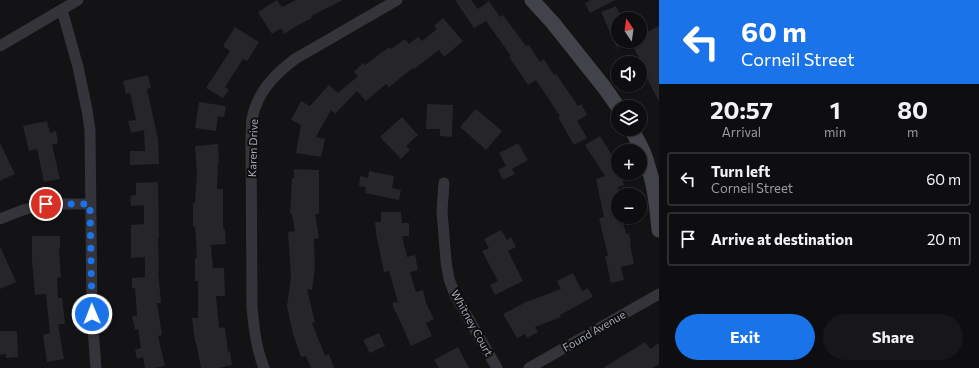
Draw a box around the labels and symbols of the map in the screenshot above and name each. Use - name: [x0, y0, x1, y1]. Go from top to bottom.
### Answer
- north arrow: [611, 12, 647, 48]
- street label: Karen Drive: [245, 119, 260, 177]
- pin: [29, 187, 63, 221]
- street label: Whitney Court: [449, 287, 496, 359]
- position arrow: [71, 293, 113, 335]
- street label: Found Avenue: [560, 307, 628, 354]

